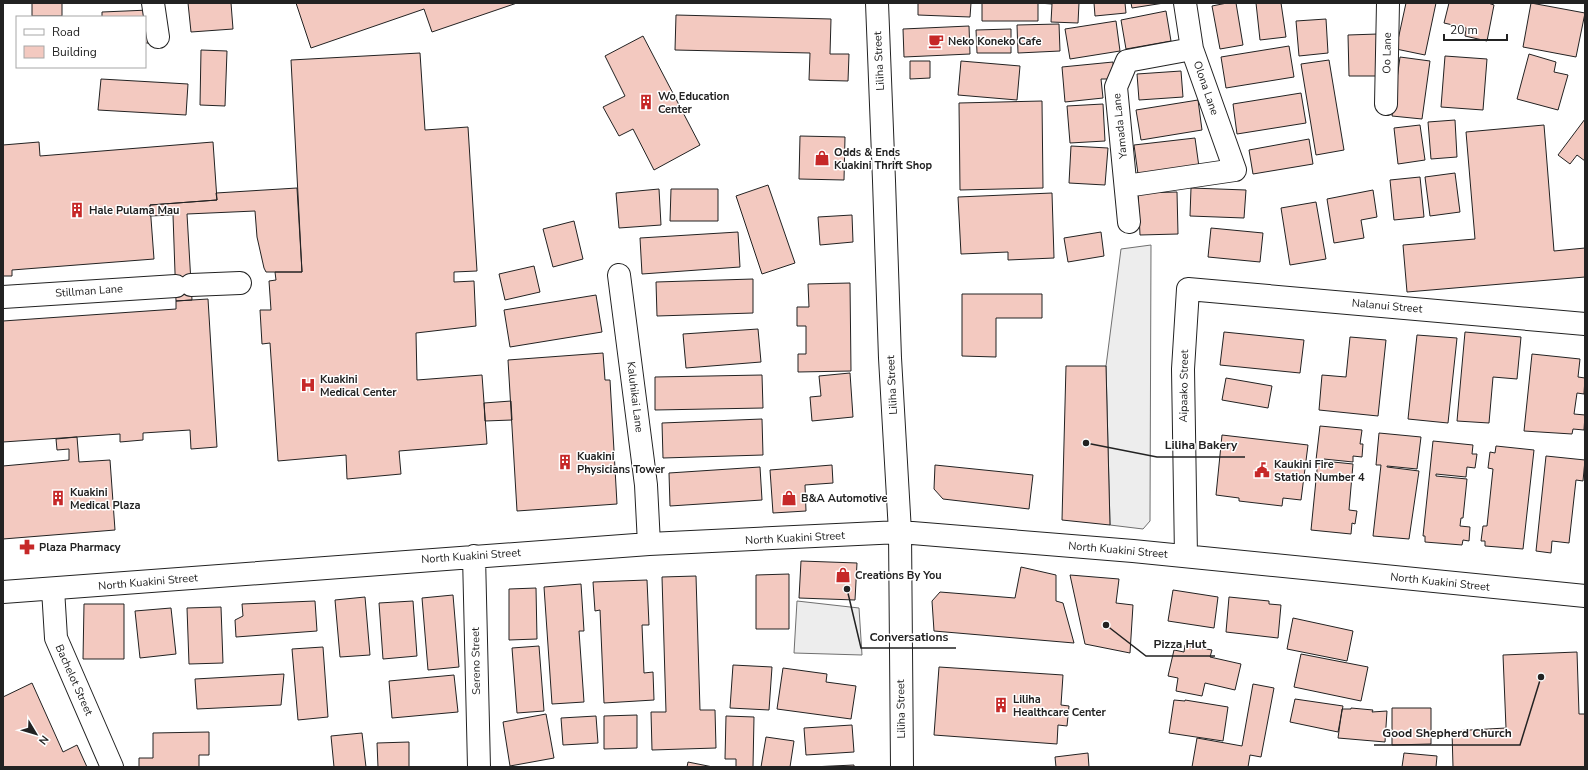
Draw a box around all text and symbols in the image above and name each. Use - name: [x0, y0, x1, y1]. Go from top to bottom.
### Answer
- legend: [16, 16, 146, 68]
- scale bar: [1444, 16, 1507, 42]
- text: 20 m: [1450, 22, 1478, 38]
- text: Road: [52, 24, 80, 40]
- street label: Liliha Street: [870, 31, 888, 91]
- cafe icon: Neko Koneko Cafe: [927, 32, 945, 50]
- street label: Oo Lane: [1379, 32, 1395, 74]
- place label: Neko Koneko Cafe: [948, 34, 1041, 49]
- text: Building: [52, 44, 97, 60]
- street label: Olona Lane: [1190, 59, 1222, 117]
- place label: Wo Education Center: [658, 89, 729, 117]
- street label: Yamada Lane: [1109, 92, 1131, 160]
- building icon: Wo Education Center: [637, 93, 655, 111]
- place label: Odds & Ends Kuakini Thrift Shop: [834, 145, 932, 173]
- shop icon: Odds & Ends Kuakini Thrift Shop: [813, 149, 831, 167]
- building icon: Hale Pulama Mau: [68, 201, 86, 219]
- place label: Hale Pulama Mau: [89, 203, 179, 218]
- street label: Stillman Lane: [55, 281, 124, 301]
- street label: Nalanui Street: [1351, 295, 1423, 317]
- street label: Aipaako Street: [1176, 349, 1192, 423]
- street label: Liliha Street: [883, 355, 901, 415]
- street label: Kaluhikai Lane: [623, 361, 647, 434]
- place label: Kuakini Medical Center: [320, 372, 397, 400]
- hospital icon: Kuakini Medical Center: [299, 376, 317, 394]
- callout: Liliha Bakery: [1157, 433, 1245, 457]
- text: Liliha Bakery: [1165, 437, 1238, 453]
- place label: Kuakini Physicians Tower: [577, 449, 666, 477]
- building icon: Kuakini Physicians Tower: [556, 453, 574, 471]
- place label: Kaukini Fire Station Number 4: [1274, 457, 1365, 485]
- public building icon: Kaukini Fire Station Number 4: [1253, 461, 1271, 479]
- place label: Kuakini Medical Plaza: [70, 485, 140, 513]
- building icon: Kuakini Medical Plaza: [49, 489, 67, 507]
- shop icon: B&A Automotive: [780, 489, 798, 507]
- place label: B&A Automotive: [801, 491, 887, 506]
- street label: North Kuakini Street: [745, 528, 845, 548]
- pharmacy icon: Plaza Pharmacy: [18, 538, 36, 556]
- street label: North Kuakini Street: [1068, 538, 1169, 562]
- place label: Plaza Pharmacy: [39, 540, 121, 555]
- street label: North Kuakini Street: [421, 545, 521, 567]
- shop icon: Creations By You: [834, 566, 852, 584]
- place label: Creations By You: [855, 568, 942, 583]
- street label: North Kuakini Street: [1390, 569, 1491, 595]
- street label: North Kuakini Street: [98, 570, 199, 594]
- callout: Conversations: [861, 624, 956, 648]
- street label: Sereno Street: [468, 627, 484, 695]
- text: Conversations: [870, 629, 949, 645]
- callout: Pizza Hut: [1146, 632, 1215, 656]
- text: Pizza Hut: [1154, 636, 1207, 652]
- street label: Bachelot Street: [52, 642, 96, 718]
- street label: Liliha Street: [893, 679, 909, 739]
- place label: Liliha Healthcare Center: [1013, 692, 1106, 720]
- building icon: Liliha Healthcare Center: [992, 696, 1010, 714]
- north arrow: [16, 714, 56, 754]
- callout: Good Shepherd Church: [1374, 721, 1520, 745]
- text: Good Shepherd Church: [1382, 725, 1512, 741]
- text: N: [35, 732, 52, 748]

